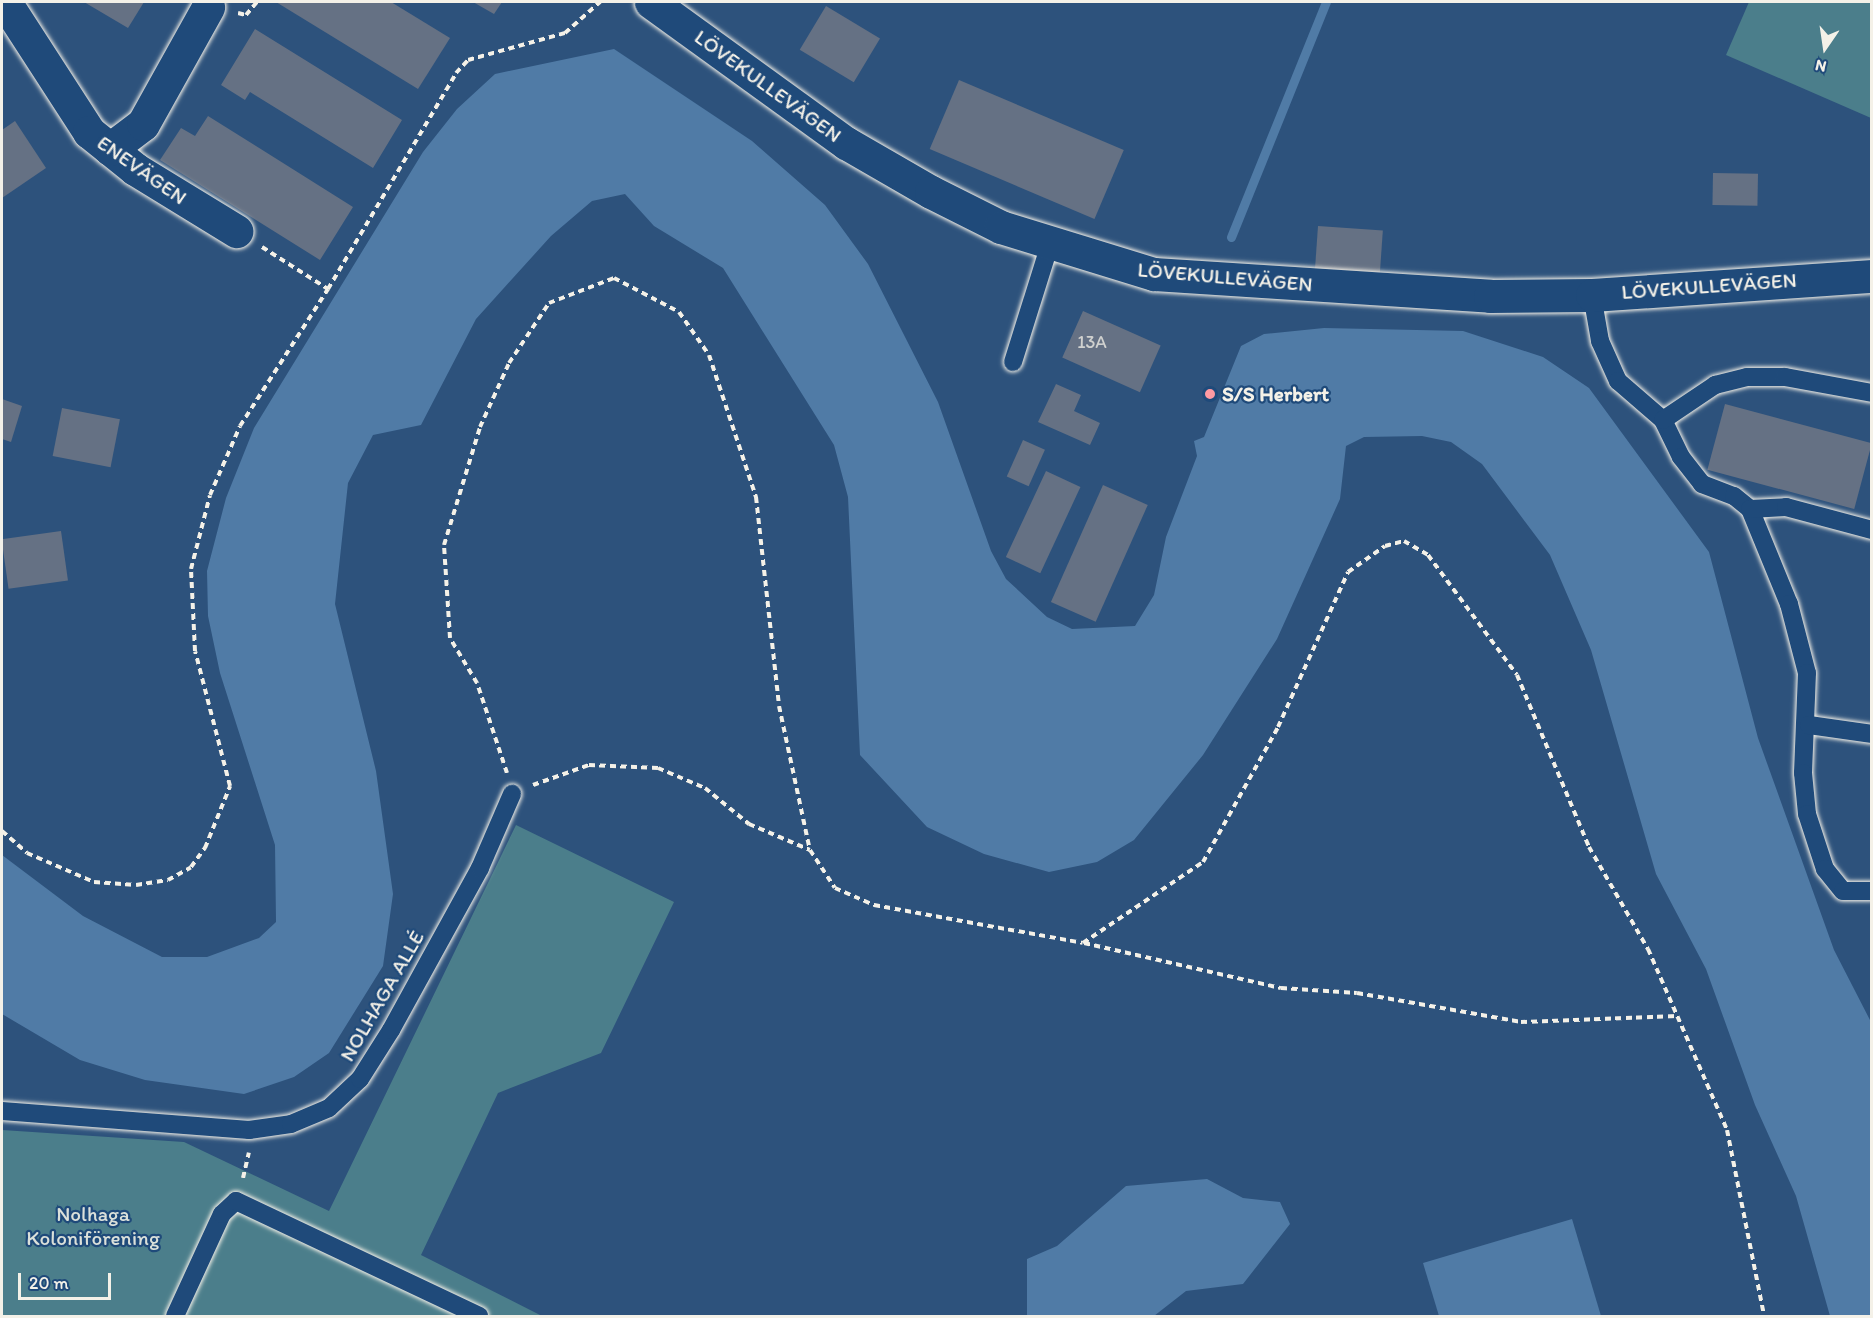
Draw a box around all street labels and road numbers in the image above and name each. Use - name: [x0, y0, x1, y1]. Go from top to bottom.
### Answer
- street label: LÖVEKULLEVÄGEN: [690, 24, 846, 148]
- street label: ENEVÄGEN: [92, 130, 192, 210]
- street label: LÖVEKULLEVÄGEN: [1136, 257, 1314, 297]
- street label: LÖVEKULLEVÄGEN: [1621, 267, 1797, 305]
- street label: NOLHAGA ALLÉ: [334, 926, 430, 1066]

